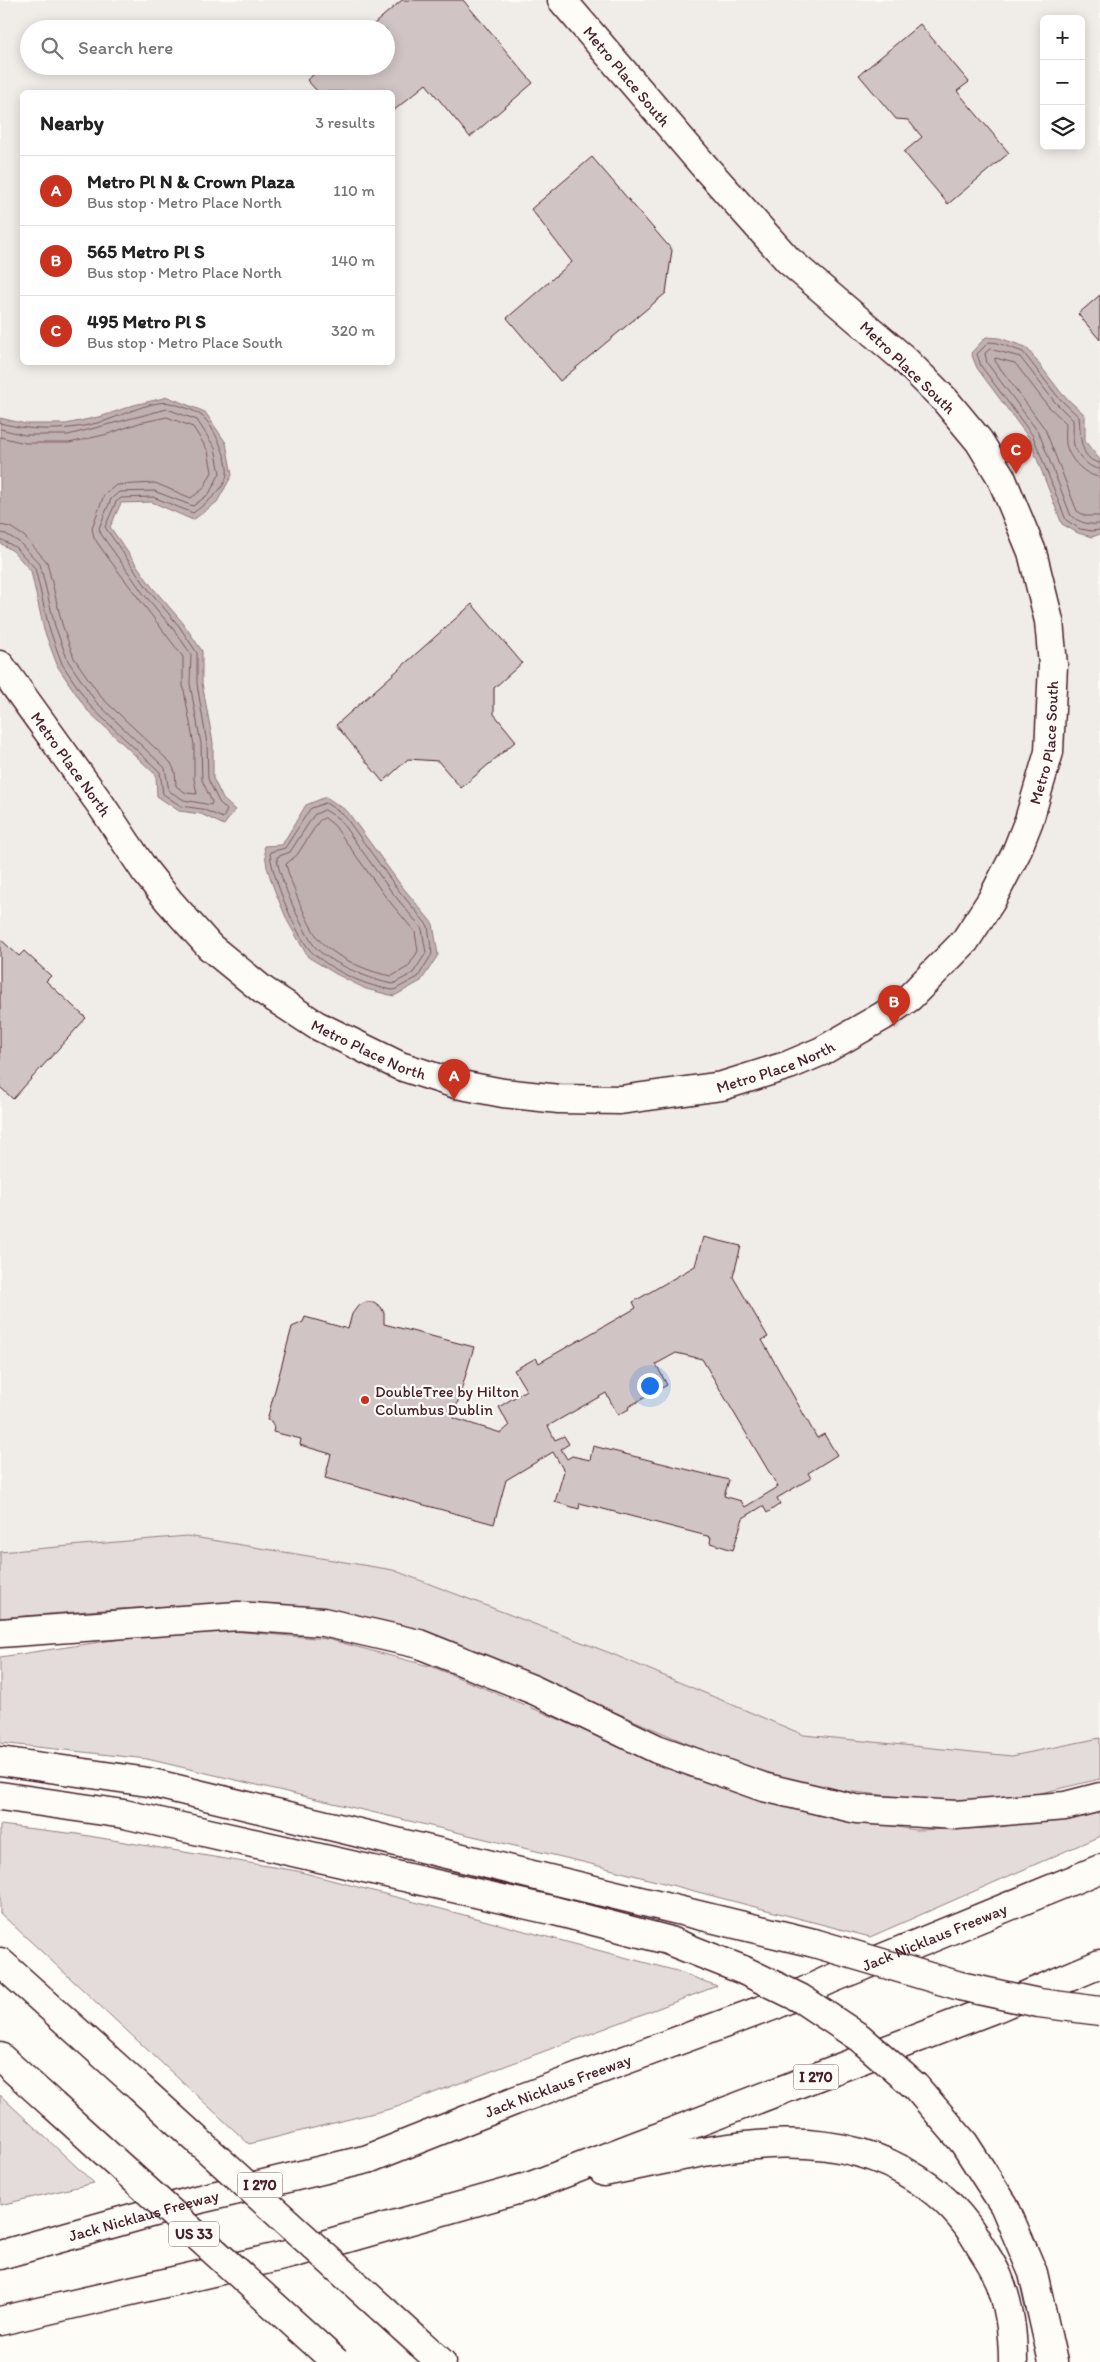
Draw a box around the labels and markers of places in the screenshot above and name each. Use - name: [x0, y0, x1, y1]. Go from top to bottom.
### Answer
- pin: C: [1000, 433, 1032, 474]
- pin: B: [878, 985, 910, 1026]
- pin: A: [438, 1059, 470, 1100]
- place label: DoubleTree by Hilton Columbus Dublin: [375, 1382, 520, 1419]
- marker: DoubleTree by Hilton Columbus Dublin: [359, 1394, 371, 1406]

